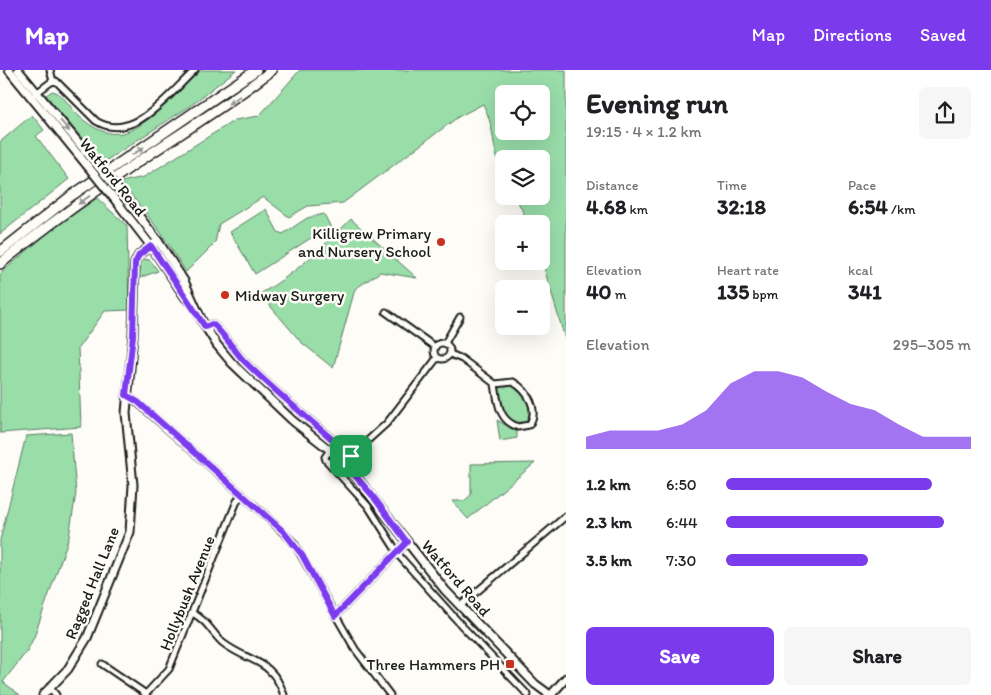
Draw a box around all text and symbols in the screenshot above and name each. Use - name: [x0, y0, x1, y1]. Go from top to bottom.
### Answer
- text: Map: [25, 21, 69, 50]
- text: Map: [752, 24, 785, 46]
- text: Directions: [813, 24, 892, 46]
- text: Saved: [920, 24, 966, 46]
- map controls: [495, 85, 550, 335]
- button: locate: [495, 85, 550, 140]
- text: Evening run: [586, 86, 728, 120]
- button: share: [919, 87, 971, 139]
- one-way arrow: [227, 94, 240, 104]
- one-way arrow: [59, 119, 70, 132]
- text: 19:15 · 4 × 1.2 km: [586, 122, 702, 141]
- street label: Watford Road: [76, 134, 151, 220]
- one-way arrow: [132, 146, 145, 156]
- button: layers: [495, 150, 550, 205]
- text: Distance: [586, 177, 638, 194]
- text: Time: [717, 177, 747, 194]
- text: Pace: [848, 177, 876, 194]
- text: 4.68: [586, 194, 626, 219]
- text: 32:18: [717, 194, 766, 219]
- text: 6:54: [848, 194, 888, 219]
- one-way arrow: [77, 195, 91, 205]
- text: km: [626, 201, 648, 218]
- text: /km: [888, 201, 915, 218]
- button: +: [495, 215, 550, 270]
- place label: Killigrew Primary and Nursery School: [298, 224, 431, 261]
- marker: Killigrew Primary and Nursery School: [435, 236, 447, 248]
- text: Elevation: [586, 262, 642, 279]
- text: Heart rate: [717, 262, 779, 279]
- text: kcal: [848, 262, 873, 279]
- text: 40: [586, 279, 612, 304]
- text: 135: [717, 279, 749, 304]
- text: 341: [848, 279, 882, 304]
- button: −: [495, 280, 550, 335]
- place label: Midway Surgery: [235, 286, 345, 305]
- text: m: [612, 286, 627, 303]
- text: bpm: [749, 286, 778, 303]
- marker: Midway Surgery: [219, 289, 231, 301]
- text: Elevation: [586, 335, 650, 354]
- text: 295–305 m: [893, 335, 971, 354]
- pin: [330, 435, 372, 477]
- icon: arrive: [337, 442, 365, 470]
- text: 1.2 km: [586, 475, 631, 494]
- text: 6:50: [666, 475, 697, 494]
- text: 2.3 km: [586, 513, 632, 532]
- text: 6:44: [666, 513, 698, 532]
- street label: Ragged Hall Lane: [61, 524, 123, 642]
- street label: Hollybush Avenue: [155, 533, 219, 653]
- street label: Watford Road: [418, 536, 495, 620]
- text: 3.5 km: [586, 551, 632, 570]
- text: 7:30: [666, 551, 696, 570]
- button: Save: [586, 627, 774, 685]
- button: Share: [784, 627, 971, 685]
- place label: Three Hammers PH: [367, 655, 500, 674]
- marker: Three Hammers PH: [504, 658, 516, 670]

